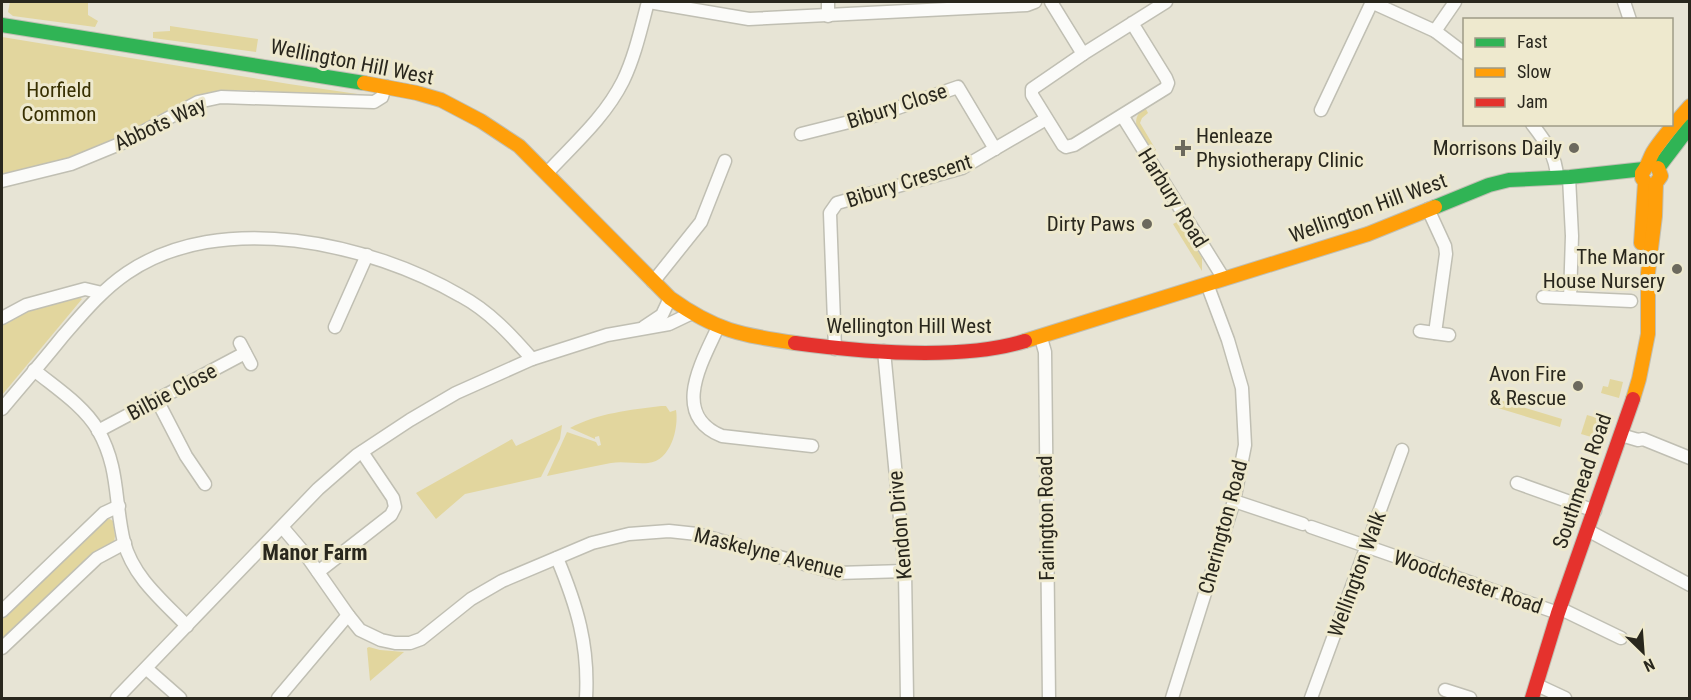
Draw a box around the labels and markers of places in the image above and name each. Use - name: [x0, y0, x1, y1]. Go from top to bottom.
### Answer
- place label: Henleaze Physiotherapy Clinic: [1196, 124, 1364, 172]
- place label: Morrisons Daily: [1433, 136, 1562, 160]
- marker: Henleaze Physiotherapy Clinic: [1174, 139, 1192, 157]
- marker: Morrisons Daily: [1567, 141, 1581, 155]
- place label: Dirty Paws: [1047, 212, 1135, 236]
- marker: Dirty Paws: [1140, 217, 1154, 231]
- place label: The Manor House Nursery: [1543, 245, 1665, 293]
- marker: The Manor House Nursery: [1670, 262, 1684, 276]
- place label: Avon Fire & Rescue: [1489, 362, 1566, 410]
- marker: Avon Fire & Rescue: [1571, 379, 1585, 393]

